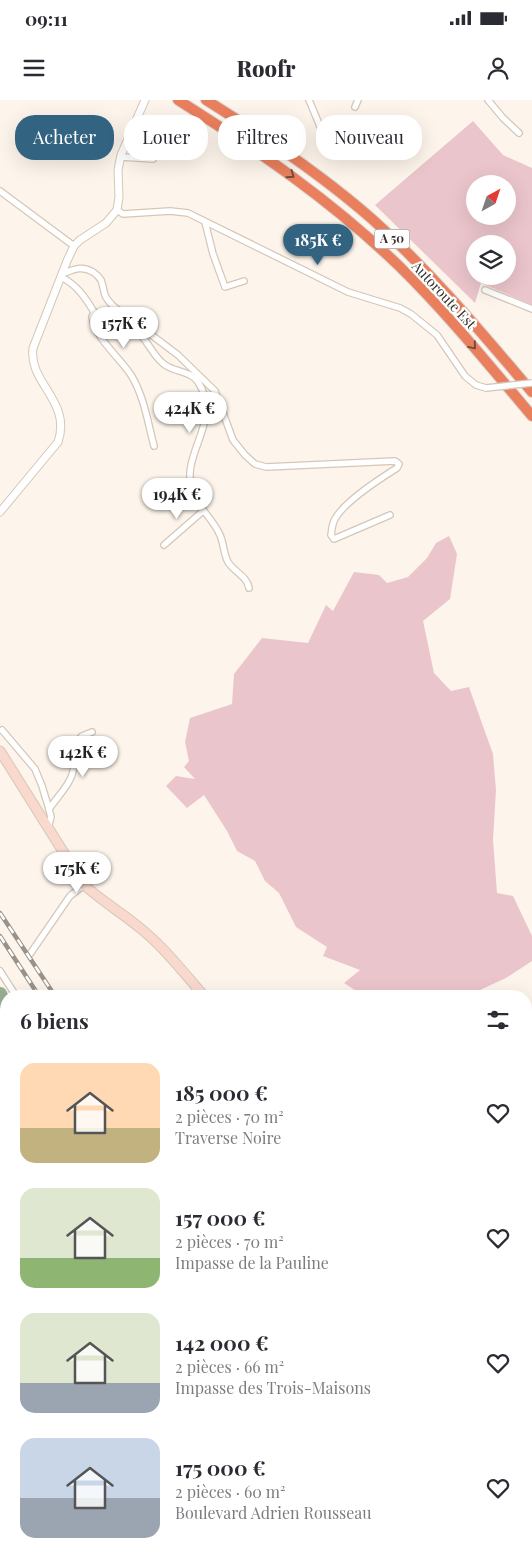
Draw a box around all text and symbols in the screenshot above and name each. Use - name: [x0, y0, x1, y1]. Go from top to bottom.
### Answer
- text: 09:11: [25, 5, 68, 31]
- text: Roofr: [237, 53, 295, 83]
- icon: menu: [20, 54, 48, 82]
- icon: person: [484, 54, 512, 82]
- chip: Acheter: [15, 115, 114, 160]
- chip: Louer: [124, 115, 208, 160]
- chip: Filtres: [218, 115, 306, 160]
- chip: Nouveau: [316, 115, 422, 160]
- one-way arrow: [286, 169, 295, 178]
- north arrow: [466, 175, 516, 225]
- map controls: [466, 175, 516, 285]
- pin: 185K €: [277, 224, 359, 266]
- text: 185K €: [294, 229, 342, 250]
- road number: A 50: [374, 230, 410, 248]
- button: layers: [466, 235, 516, 285]
- street label: Autoroute Est: [407, 256, 481, 333]
- pin: 157K €: [83, 306, 165, 349]
- text: 157K €: [101, 312, 147, 333]
- one-way arrow: [467, 341, 476, 350]
- pin: 424K €: [149, 392, 231, 434]
- text: 424K €: [165, 397, 215, 418]
- pin: 194K €: [136, 478, 218, 520]
- text: 194K €: [153, 483, 201, 504]
- pin: 142K €: [42, 736, 124, 778]
- text: 142K €: [59, 741, 107, 762]
- pin: 175K €: [36, 852, 118, 894]
- text: 175K €: [54, 857, 100, 878]
- text: 6 biens: [20, 1006, 89, 1034]
- icon: filters: [484, 1006, 512, 1034]
- text: 185 000 €: [175, 1078, 268, 1106]
- icon: home: [60, 1083, 120, 1143]
- icon: heart: [484, 1099, 512, 1127]
- text: 2 pièces · 70 m²: [175, 1106, 284, 1127]
- text: Traverse Noire: [175, 1127, 281, 1148]
- text: 157 000 €: [175, 1203, 265, 1231]
- icon: home: [60, 1208, 120, 1268]
- icon: heart: [484, 1224, 512, 1252]
- text: 2 pièces · 70 m²: [175, 1231, 284, 1252]
- text: Impasse de la Pauline: [175, 1252, 329, 1273]
- text: 142 000 €: [175, 1328, 269, 1356]
- icon: home: [60, 1333, 120, 1393]
- icon: heart: [484, 1349, 512, 1377]
- text: 2 pièces · 66 m²: [175, 1356, 284, 1377]
- text: Impasse des Trois-Maisons: [175, 1377, 371, 1398]
- text: 175 000 €: [175, 1453, 266, 1481]
- icon: home: [60, 1458, 120, 1518]
- icon: heart: [484, 1474, 512, 1502]
- text: 2 pièces · 60 m²: [175, 1481, 285, 1502]
- text: Boulevard Adrien Rousseau: [175, 1502, 372, 1523]

